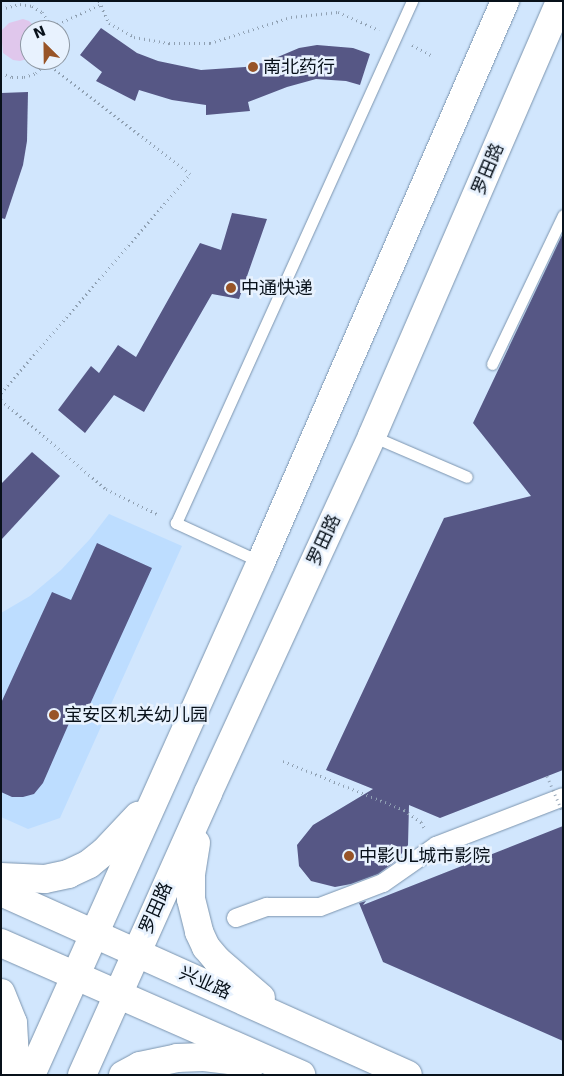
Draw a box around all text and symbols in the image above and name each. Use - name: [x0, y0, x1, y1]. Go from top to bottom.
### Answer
- north arrow: [20, 20, 70, 70]
- text: N: [31, 22, 48, 42]
- place label: 南北药行: [263, 56, 335, 78]
- marker: 南北药行: [247, 61, 259, 73]
- street label: 罗田路: [468, 140, 508, 198]
- place label: 中通快递: [241, 277, 313, 299]
- marker: 中通快递: [225, 282, 237, 294]
- street label: 罗田路: [303, 511, 345, 569]
- place label: 宝安区机关幼儿园: [64, 704, 208, 726]
- marker: 宝安区机关幼儿园: [48, 709, 60, 721]
- place label: 中影UL城市影院: [359, 845, 490, 867]
- marker: 中影UL城市影院: [343, 850, 355, 862]
- street label: 罗田路: [135, 879, 177, 937]
- street label: 兴业路: [176, 962, 234, 1004]

